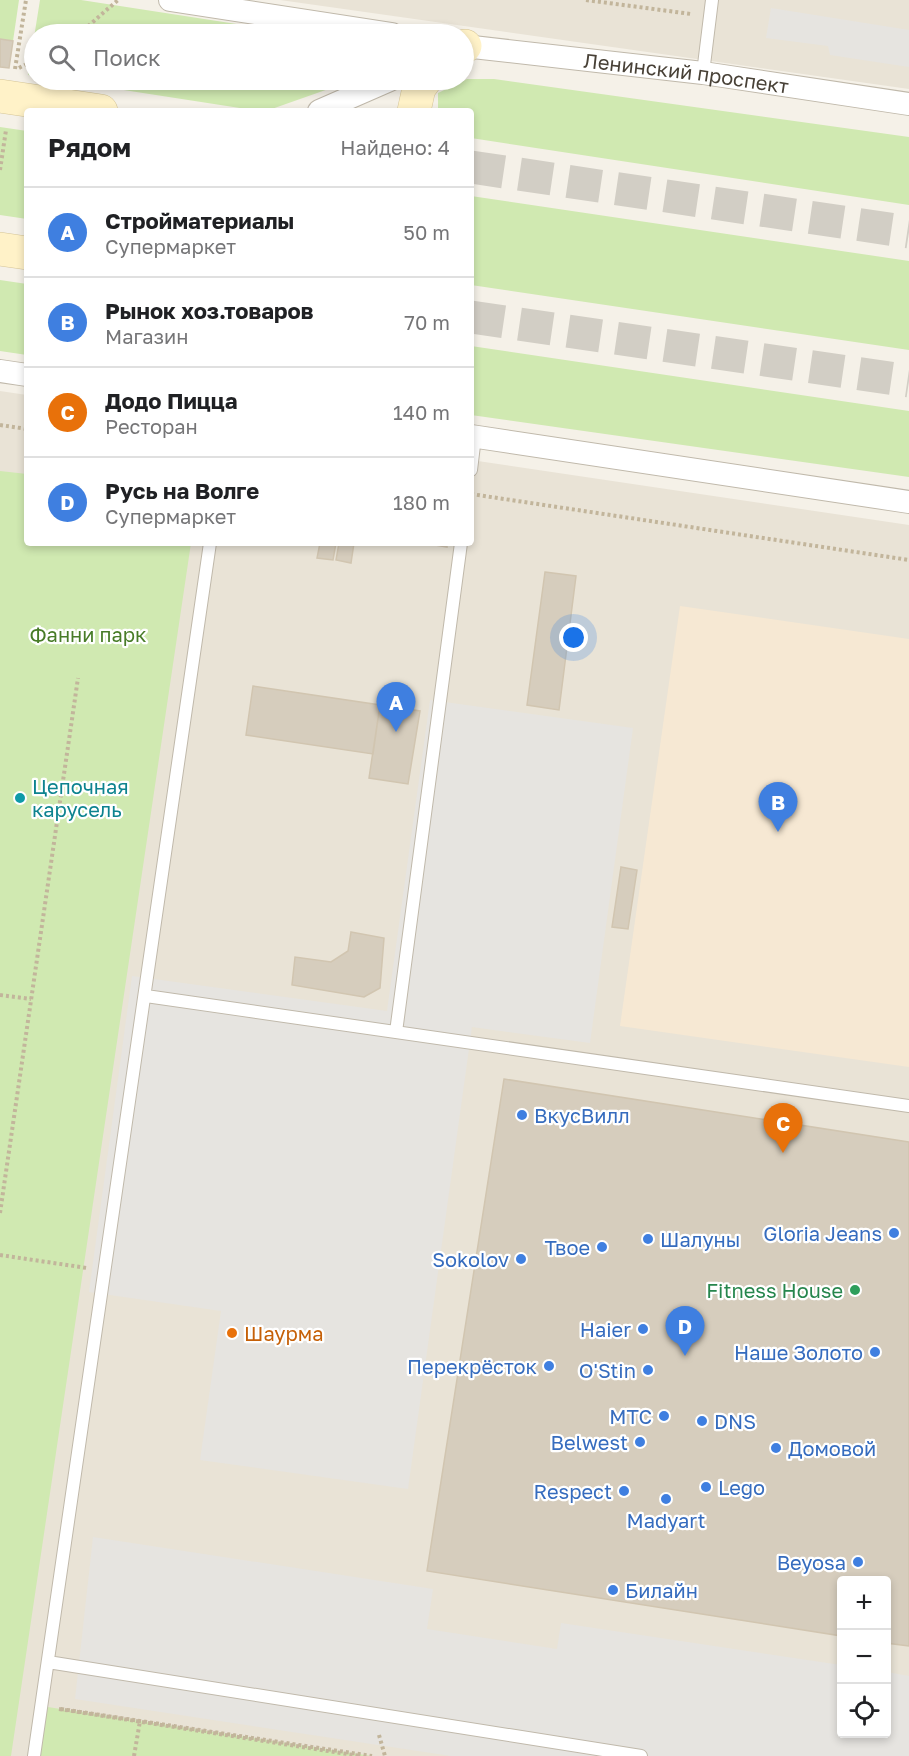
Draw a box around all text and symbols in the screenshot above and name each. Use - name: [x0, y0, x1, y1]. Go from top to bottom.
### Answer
- search box: [24, 24, 474, 90]
- icon: search: [45, 41, 78, 74]
- text: Поиск: [93, 44, 161, 71]
- street label: Ленинский проспект: [583, 48, 791, 98]
- text: Рядом: [48, 132, 131, 163]
- text: Найдено: 4: [340, 135, 450, 159]
- text: Стройматериалы: [105, 207, 294, 234]
- text: A: [60, 220, 75, 244]
- text: 50 m: [403, 220, 450, 244]
- text: Супермаркет: [105, 234, 236, 258]
- text: Рынок хоз.товаров: [105, 297, 313, 324]
- text: B: [60, 310, 75, 334]
- text: 70 m: [404, 310, 450, 334]
- text: Магазин: [105, 324, 189, 348]
- text: Додо Пицца: [105, 387, 238, 414]
- text: C: [60, 400, 75, 424]
- text: 140 m: [393, 400, 450, 424]
- text: Ресторан: [105, 414, 198, 438]
- text: Русь на Волге: [105, 477, 259, 504]
- text: D: [60, 490, 75, 514]
- text: 180 m: [393, 490, 450, 514]
- text: Супермаркет: [105, 504, 236, 528]
- park label: Фанни парк: [29, 622, 147, 646]
- your location: [559, 623, 588, 652]
- pin: A: [376, 682, 416, 732]
- place label: Цепочная карусель: [32, 774, 129, 821]
- pin: B: [758, 782, 798, 832]
- marker: Цепочная карусель: [13, 791, 27, 805]
- place label: ВкусВилл: [534, 1103, 630, 1127]
- pin: C: [764, 1104, 802, 1153]
- marker: ВкусВилл: [515, 1108, 529, 1122]
- place label: Gloria Jeans: [763, 1221, 882, 1245]
- marker: Gloria Jeans: [887, 1226, 901, 1240]
- place label: Шалуны: [660, 1227, 740, 1251]
- marker: Шалуны: [641, 1232, 655, 1246]
- place label: Твое: [545, 1235, 590, 1259]
- marker: Твое: [595, 1240, 609, 1254]
- place label: Sokolov: [432, 1247, 509, 1271]
- marker: Sokolov: [514, 1252, 528, 1266]
- place label: Fitness House: [706, 1278, 843, 1302]
- marker: Fitness House: [848, 1283, 862, 1297]
- pin: D: [666, 1306, 704, 1356]
- place label: Haier: [580, 1317, 631, 1341]
- place label: Шаурма: [244, 1321, 324, 1345]
- marker: Haier: [636, 1322, 650, 1336]
- marker: Шаурма: [225, 1326, 239, 1340]
- place label: Наше Золото: [734, 1340, 863, 1364]
- marker: Наше Золото: [868, 1345, 882, 1359]
- place label: Перекрёсток: [407, 1354, 537, 1378]
- place label: O'Stin: [579, 1358, 636, 1382]
- marker: Перекрёсток: [542, 1359, 556, 1373]
- marker: O'Stin: [641, 1363, 655, 1377]
- place label: МТС: [609, 1404, 652, 1428]
- marker: МТС: [657, 1409, 671, 1423]
- place label: DNS: [714, 1409, 756, 1433]
- marker: DNS: [695, 1414, 709, 1428]
- place label: Belwest: [551, 1430, 628, 1454]
- marker: Belwest: [633, 1435, 647, 1449]
- place label: Домовой: [788, 1436, 876, 1460]
- marker: Домовой: [769, 1441, 783, 1455]
- place label: Lego: [718, 1475, 765, 1499]
- place label: Respect: [534, 1479, 612, 1503]
- marker: Lego: [699, 1480, 713, 1494]
- marker: Respect: [617, 1484, 631, 1498]
- marker: Madyart: [659, 1492, 673, 1506]
- place label: Madyart: [627, 1508, 705, 1532]
- place label: Beyosa: [777, 1550, 846, 1574]
- marker: Beyosa: [851, 1555, 865, 1569]
- map controls: [837, 1576, 891, 1738]
- button: +: [837, 1576, 891, 1630]
- place label: Билайн: [625, 1578, 698, 1602]
- marker: Билайн: [606, 1583, 620, 1597]
- button: −: [837, 1630, 891, 1684]
- button: locate: [837, 1684, 891, 1738]

